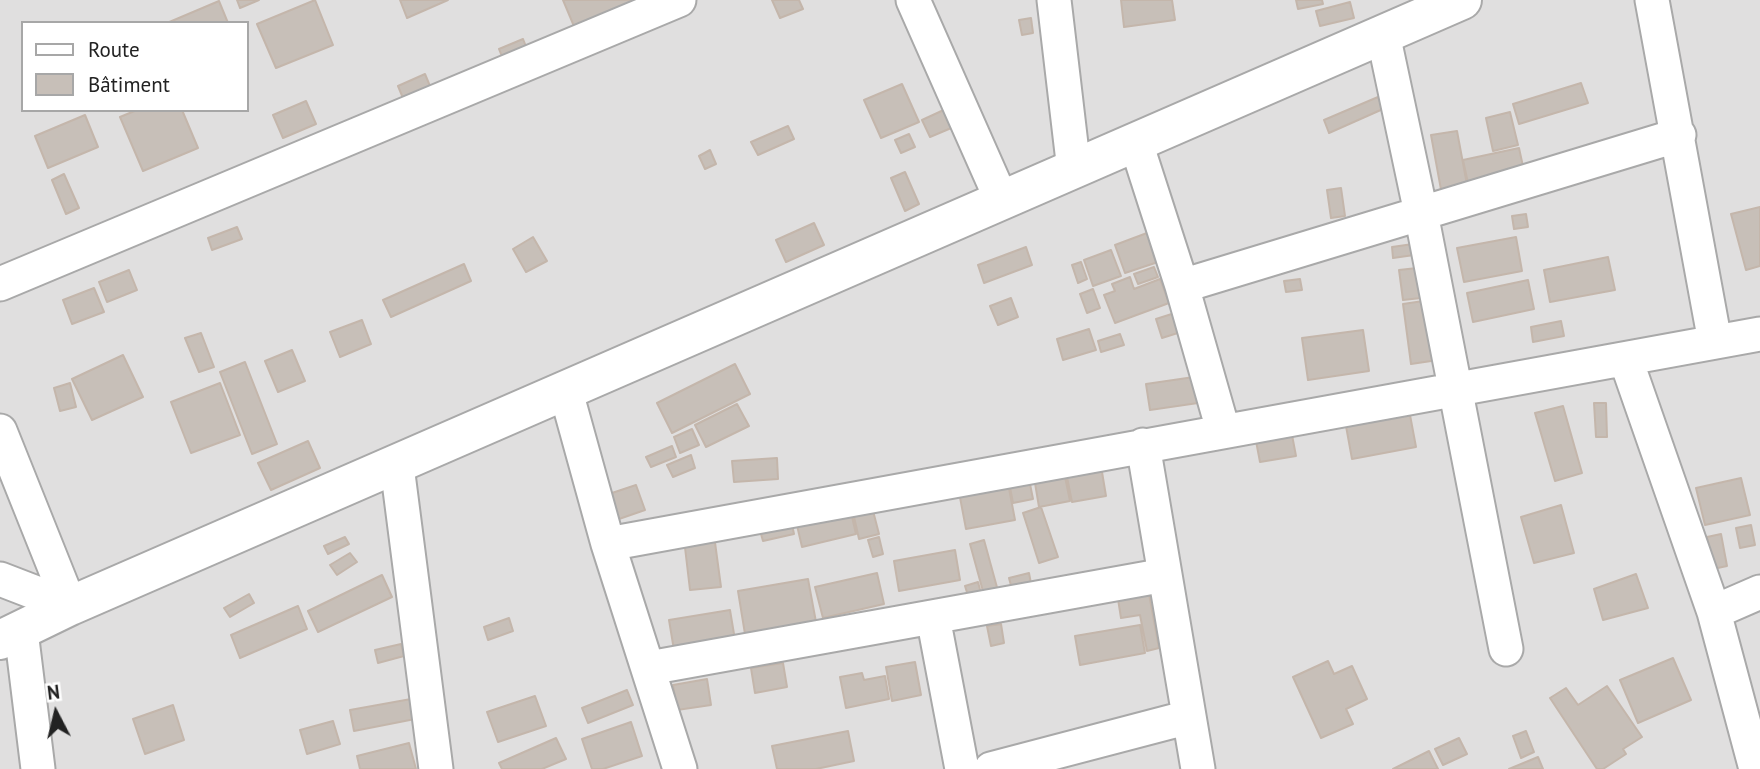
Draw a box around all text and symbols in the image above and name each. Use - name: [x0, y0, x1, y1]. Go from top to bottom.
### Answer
- legend: [21, 21, 248, 112]
- text: Route: [88, 36, 140, 63]
- text: Bâtiment: [88, 71, 170, 98]
- north arrow: [21, 678, 91, 748]
- text: N: [46, 679, 61, 705]

